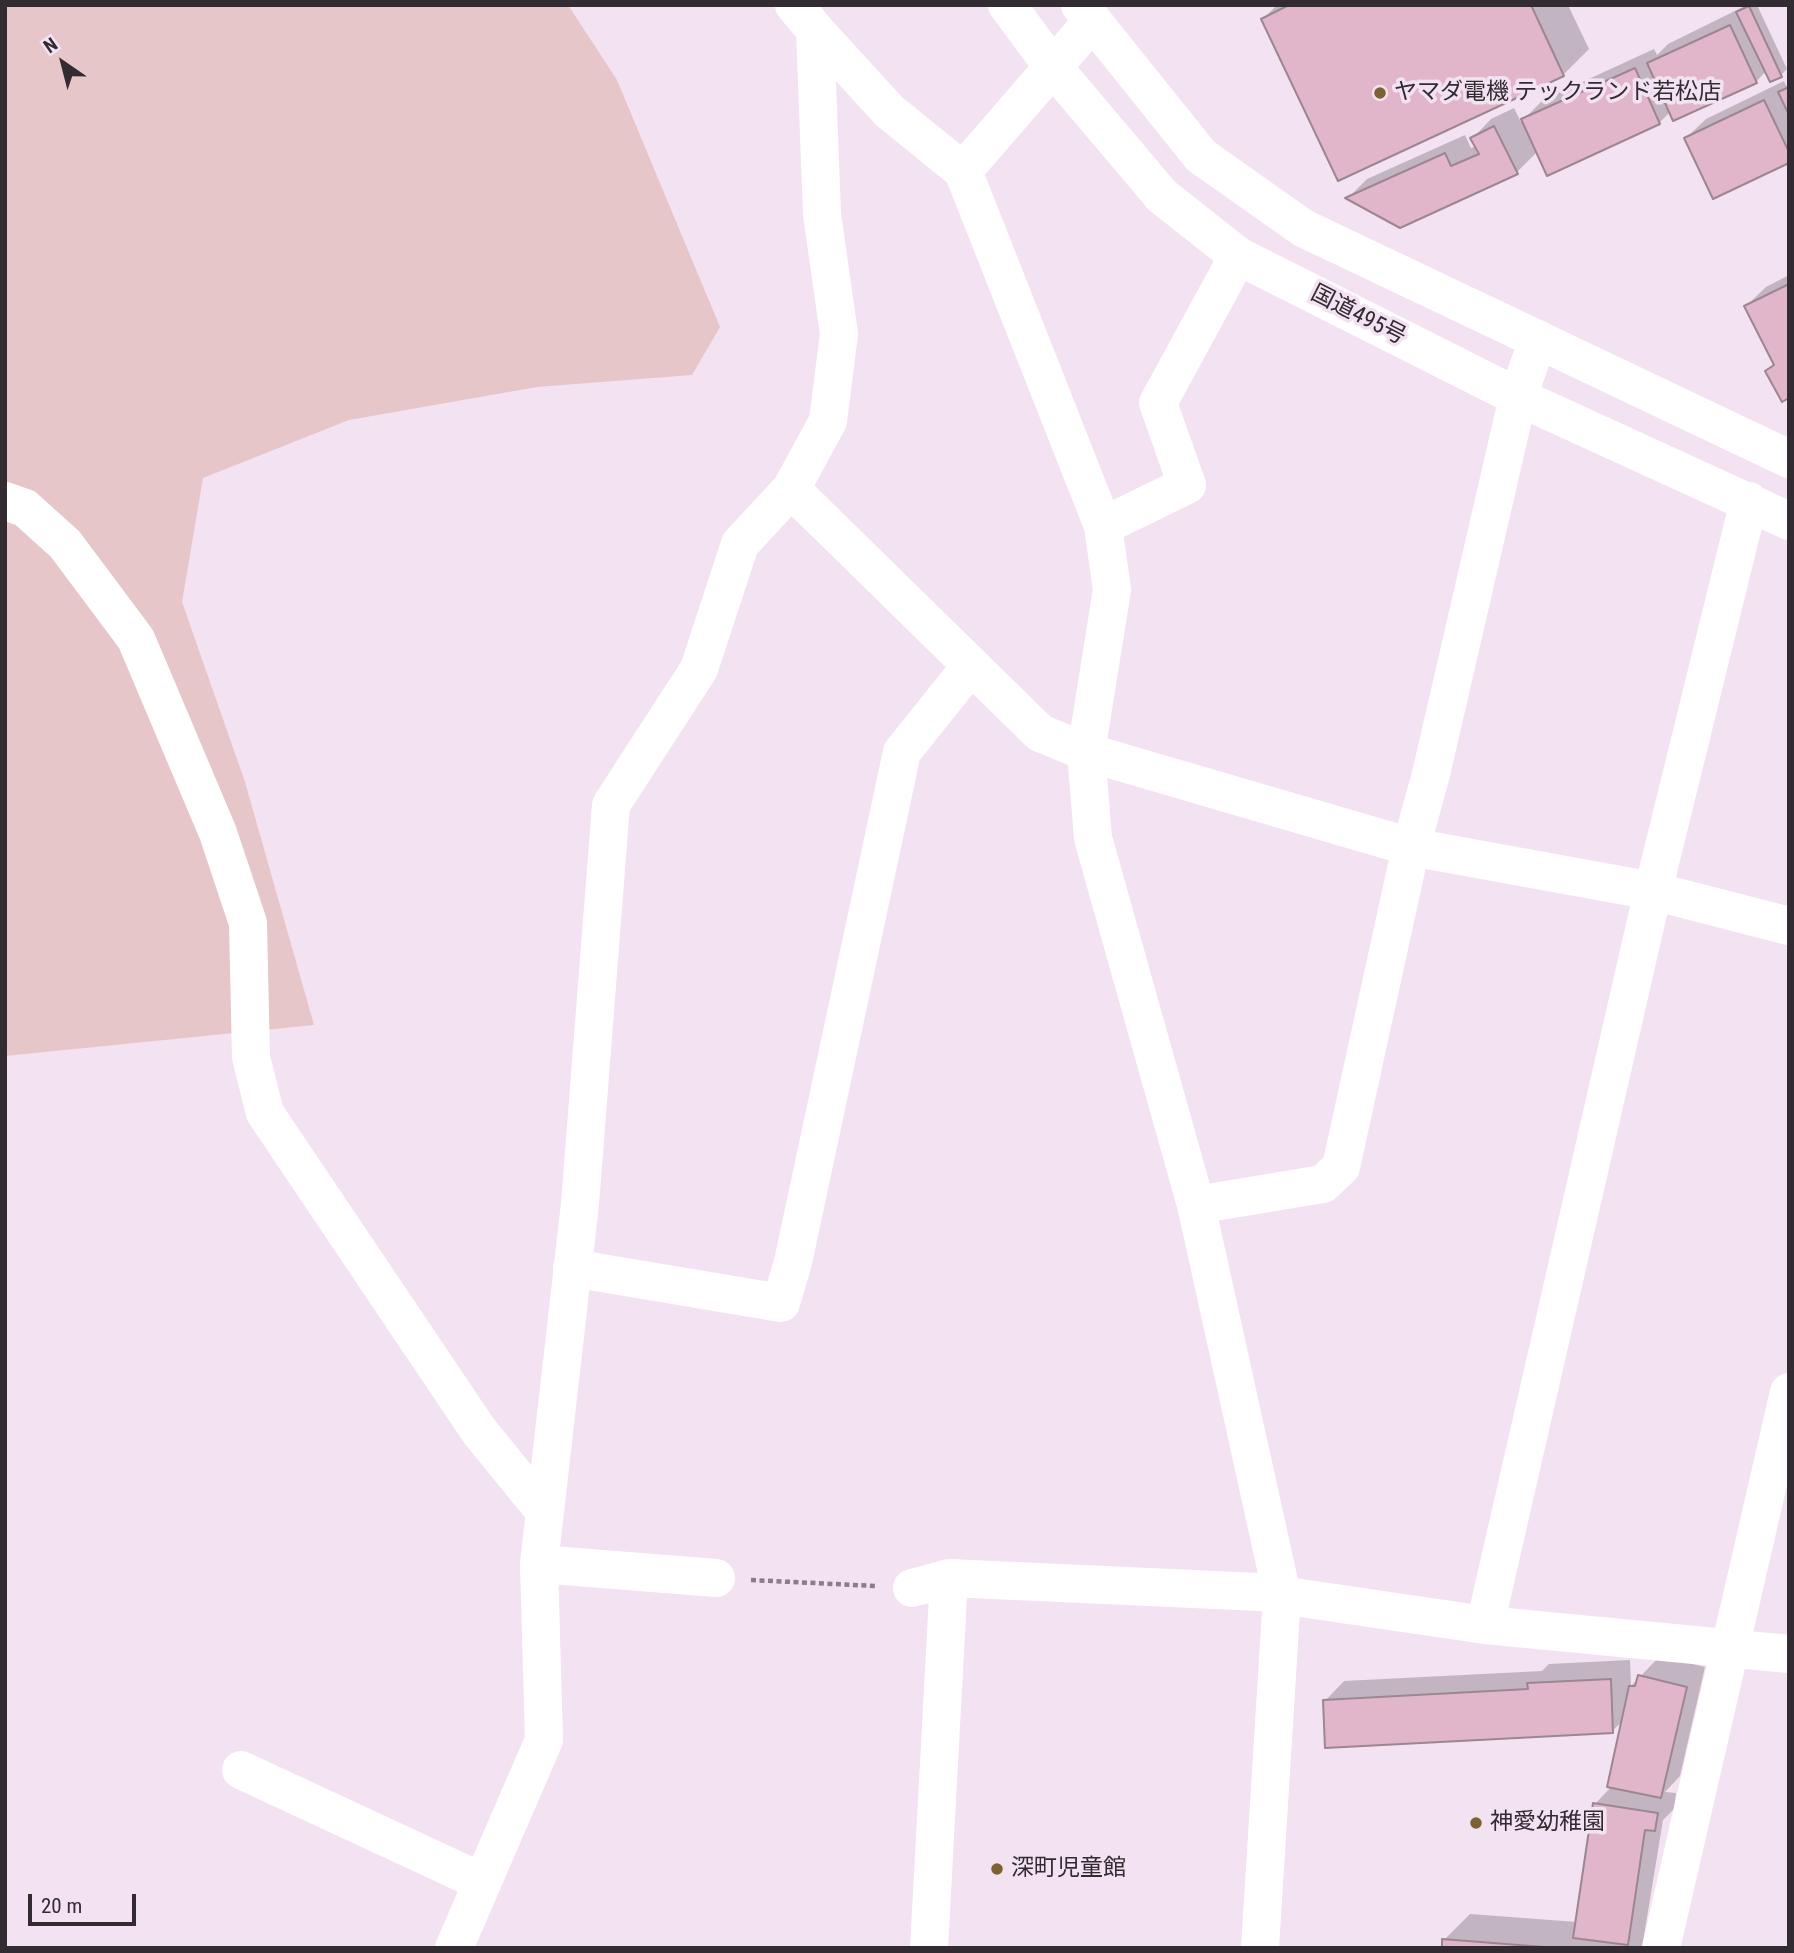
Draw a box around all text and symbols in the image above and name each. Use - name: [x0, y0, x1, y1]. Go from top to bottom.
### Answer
- north arrow: [28, 28, 98, 98]
- text: N: [39, 33, 62, 58]
- place label: ヤマダ電機 テックランド若松店: [1394, 79, 1721, 107]
- marker: ヤマダ電機 テックランド若松店: [1372, 85, 1388, 101]
- street label: 国道495号: [1306, 280, 1410, 352]
- place label: 神愛幼稚園: [1490, 1809, 1605, 1837]
- marker: 神愛幼稚園: [1468, 1815, 1484, 1831]
- place label: 深町児童館: [1011, 1855, 1126, 1883]
- marker: 深町児童館: [989, 1861, 1005, 1877]
- scale bar: [32, 1880, 140, 1924]
- text: 20 m: [41, 1894, 82, 1918]

